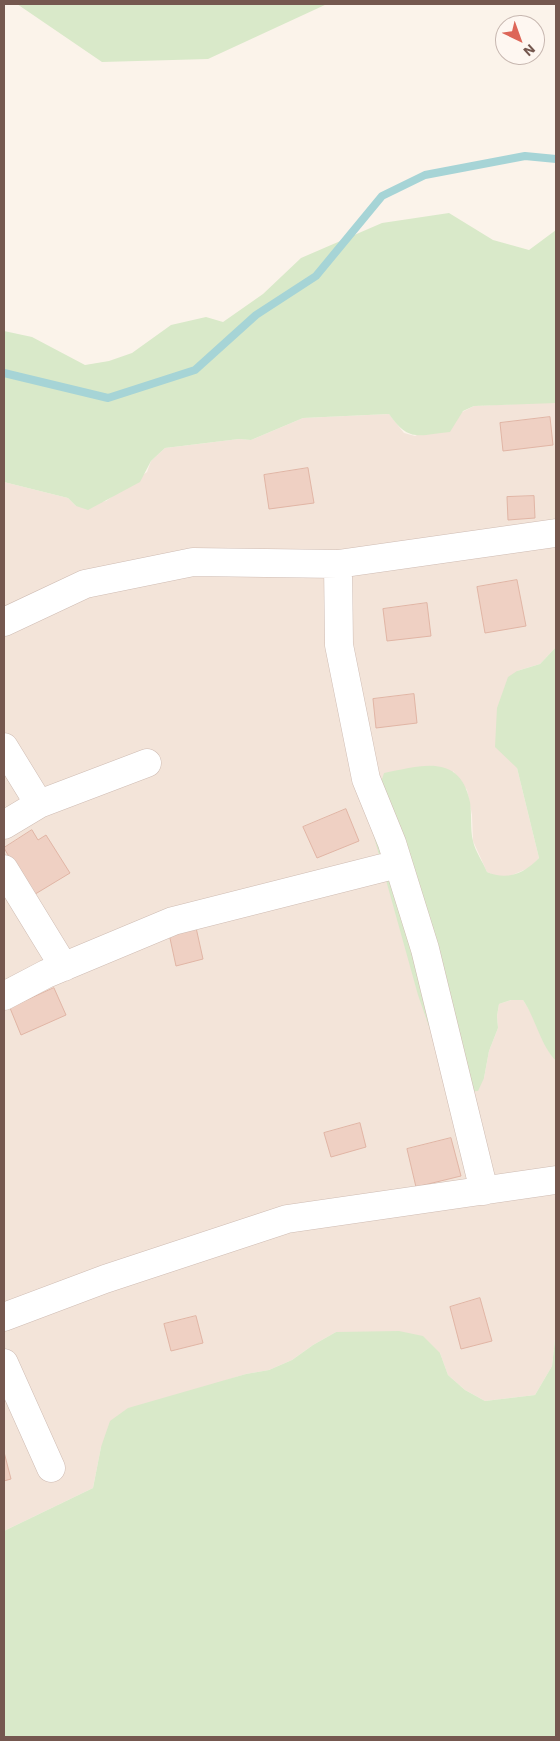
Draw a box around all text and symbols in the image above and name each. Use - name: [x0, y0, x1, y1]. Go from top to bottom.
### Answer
- north arrow: [495, 15, 545, 65]
- text: N: [520, 41, 539, 60]

